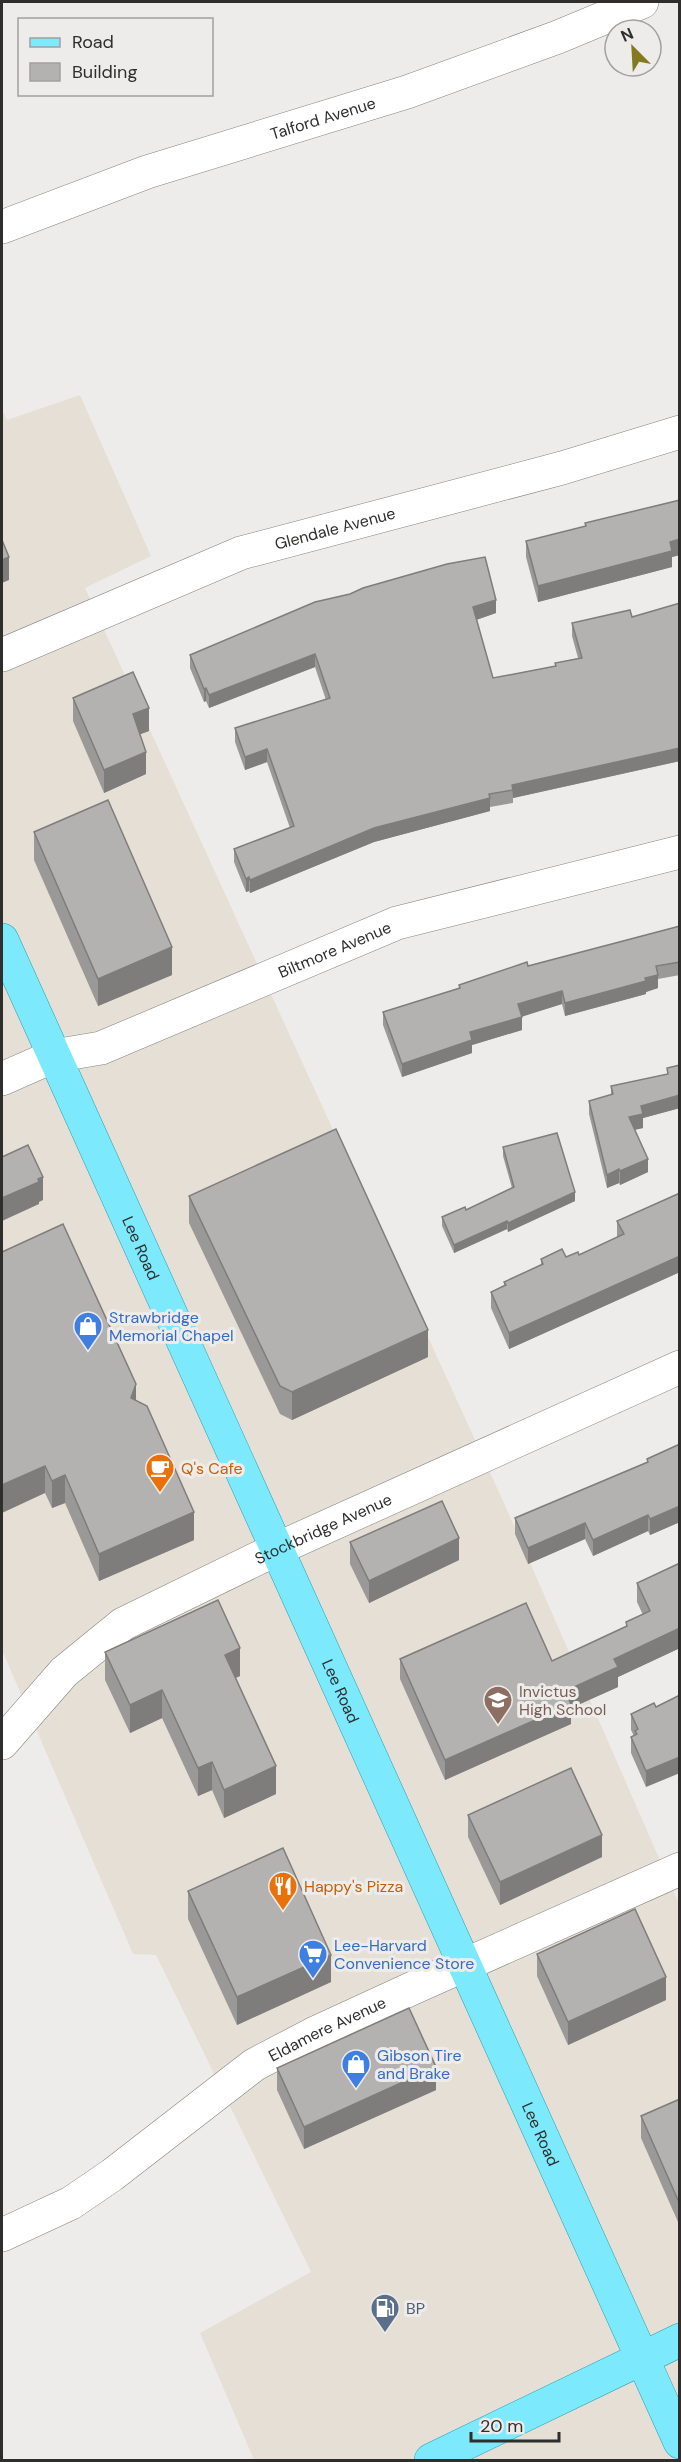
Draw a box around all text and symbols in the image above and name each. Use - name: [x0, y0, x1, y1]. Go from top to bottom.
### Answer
- legend: [18, 18, 213, 96]
- north arrow: [603, 18, 663, 78]
- text: N: [618, 23, 637, 47]
- text: Road: [72, 30, 114, 54]
- text: Building: [72, 60, 137, 84]
- street label: Talford Avenue: [268, 92, 378, 144]
- street label: Glendale Avenue: [272, 503, 398, 555]
- street label: Biltmore Avenue: [275, 917, 394, 983]
- street label: Lee Road: [117, 1213, 164, 1284]
- place label: Strawbridge Memorial Chapel: [109, 1307, 234, 1346]
- shop icon: Strawbridge Memorial Chapel: [72, 1310, 104, 1352]
- cafe icon: Q's Cafe: [144, 1452, 176, 1494]
- place label: Q's Cafe: [181, 1458, 243, 1479]
- street label: Stockbridge Avenue: [251, 1489, 395, 1569]
- street label: Lee Road: [317, 1656, 364, 1726]
- place label: Invictus High School: [519, 1681, 606, 1720]
- school or university icon: Invictus High School: [482, 1684, 514, 1726]
- restaurant icon: Happy's Pizza: [267, 1870, 299, 1912]
- place label: Happy's Pizza: [304, 1876, 403, 1897]
- place label: Lee-Harvard Convenience Store: [334, 1935, 474, 1974]
- supermarket icon: Lee-Harvard Convenience Store: [297, 1938, 329, 1980]
- street label: Eldamere Avenue: [265, 1992, 389, 2067]
- place label: Gibson Tire and Brake: [377, 2045, 461, 2084]
- shop icon: Gibson Tire and Brake: [340, 2048, 372, 2090]
- street label: Lee Road: [517, 2099, 564, 2169]
- fuel station icon: BP: [369, 2292, 401, 2334]
- place label: BP: [406, 2298, 425, 2319]
- scale bar: [471, 2405, 560, 2443]
- text: 20 m: [480, 2414, 523, 2438]

